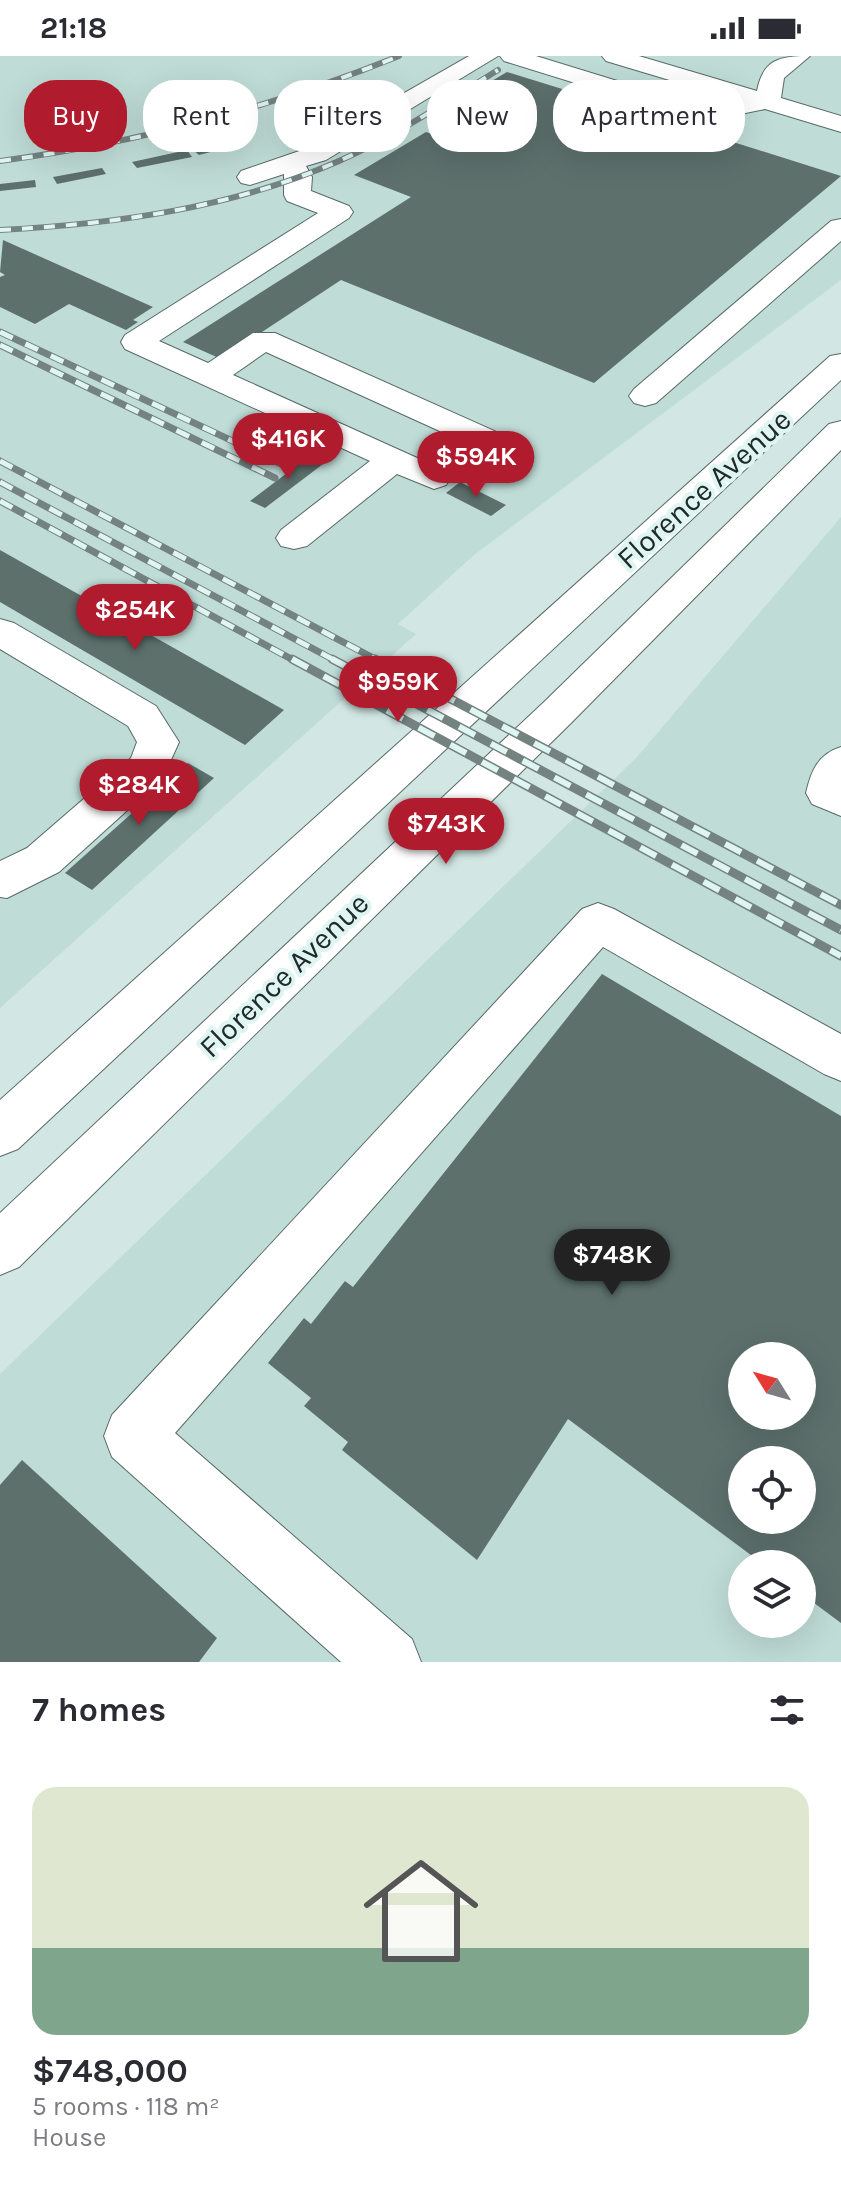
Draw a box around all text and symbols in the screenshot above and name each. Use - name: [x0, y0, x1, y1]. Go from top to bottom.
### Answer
- text: 21:18: [40, 10, 107, 46]
- chip: Buy: [24, 80, 127, 152]
- chip: Rent: [143, 80, 258, 152]
- chip: Filters: [274, 80, 411, 152]
- chip: New: [427, 80, 537, 152]
- chip: Apartment: [553, 80, 745, 152]
- street label: Florence Avenue: [610, 401, 798, 577]
- pin: $416K: [232, 413, 344, 481]
- text: $416K: [250, 423, 326, 454]
- pin: $594K: [420, 431, 532, 499]
- text: $594K: [435, 441, 517, 472]
- pin: $254K: [79, 584, 191, 652]
- text: $254K: [94, 594, 176, 625]
- pin: $959K: [342, 656, 454, 724]
- text: $959K: [357, 666, 439, 697]
- pin: $284K: [83, 759, 195, 827]
- text: $284K: [98, 769, 180, 800]
- pin: $743K: [390, 798, 502, 866]
- text: $743K: [406, 808, 486, 839]
- street label: Florence Avenue: [192, 885, 376, 1065]
- pin: $748K: [556, 1229, 668, 1297]
- text: $748K: [572, 1239, 652, 1270]
- north arrow: [728, 1342, 816, 1430]
- map controls: [728, 1342, 816, 1638]
- button: locate: [728, 1446, 816, 1534]
- button: layers: [728, 1550, 816, 1638]
- icon: filters: [765, 1688, 809, 1732]
- text: 7 homes: [32, 1690, 166, 1730]
- icon: home: [349, 1839, 493, 1983]
- text: $748,000: [32, 2051, 188, 2091]
- text: 5 rooms · 118 m²: [32, 2091, 220, 2122]
- text: House: [32, 2122, 106, 2153]

